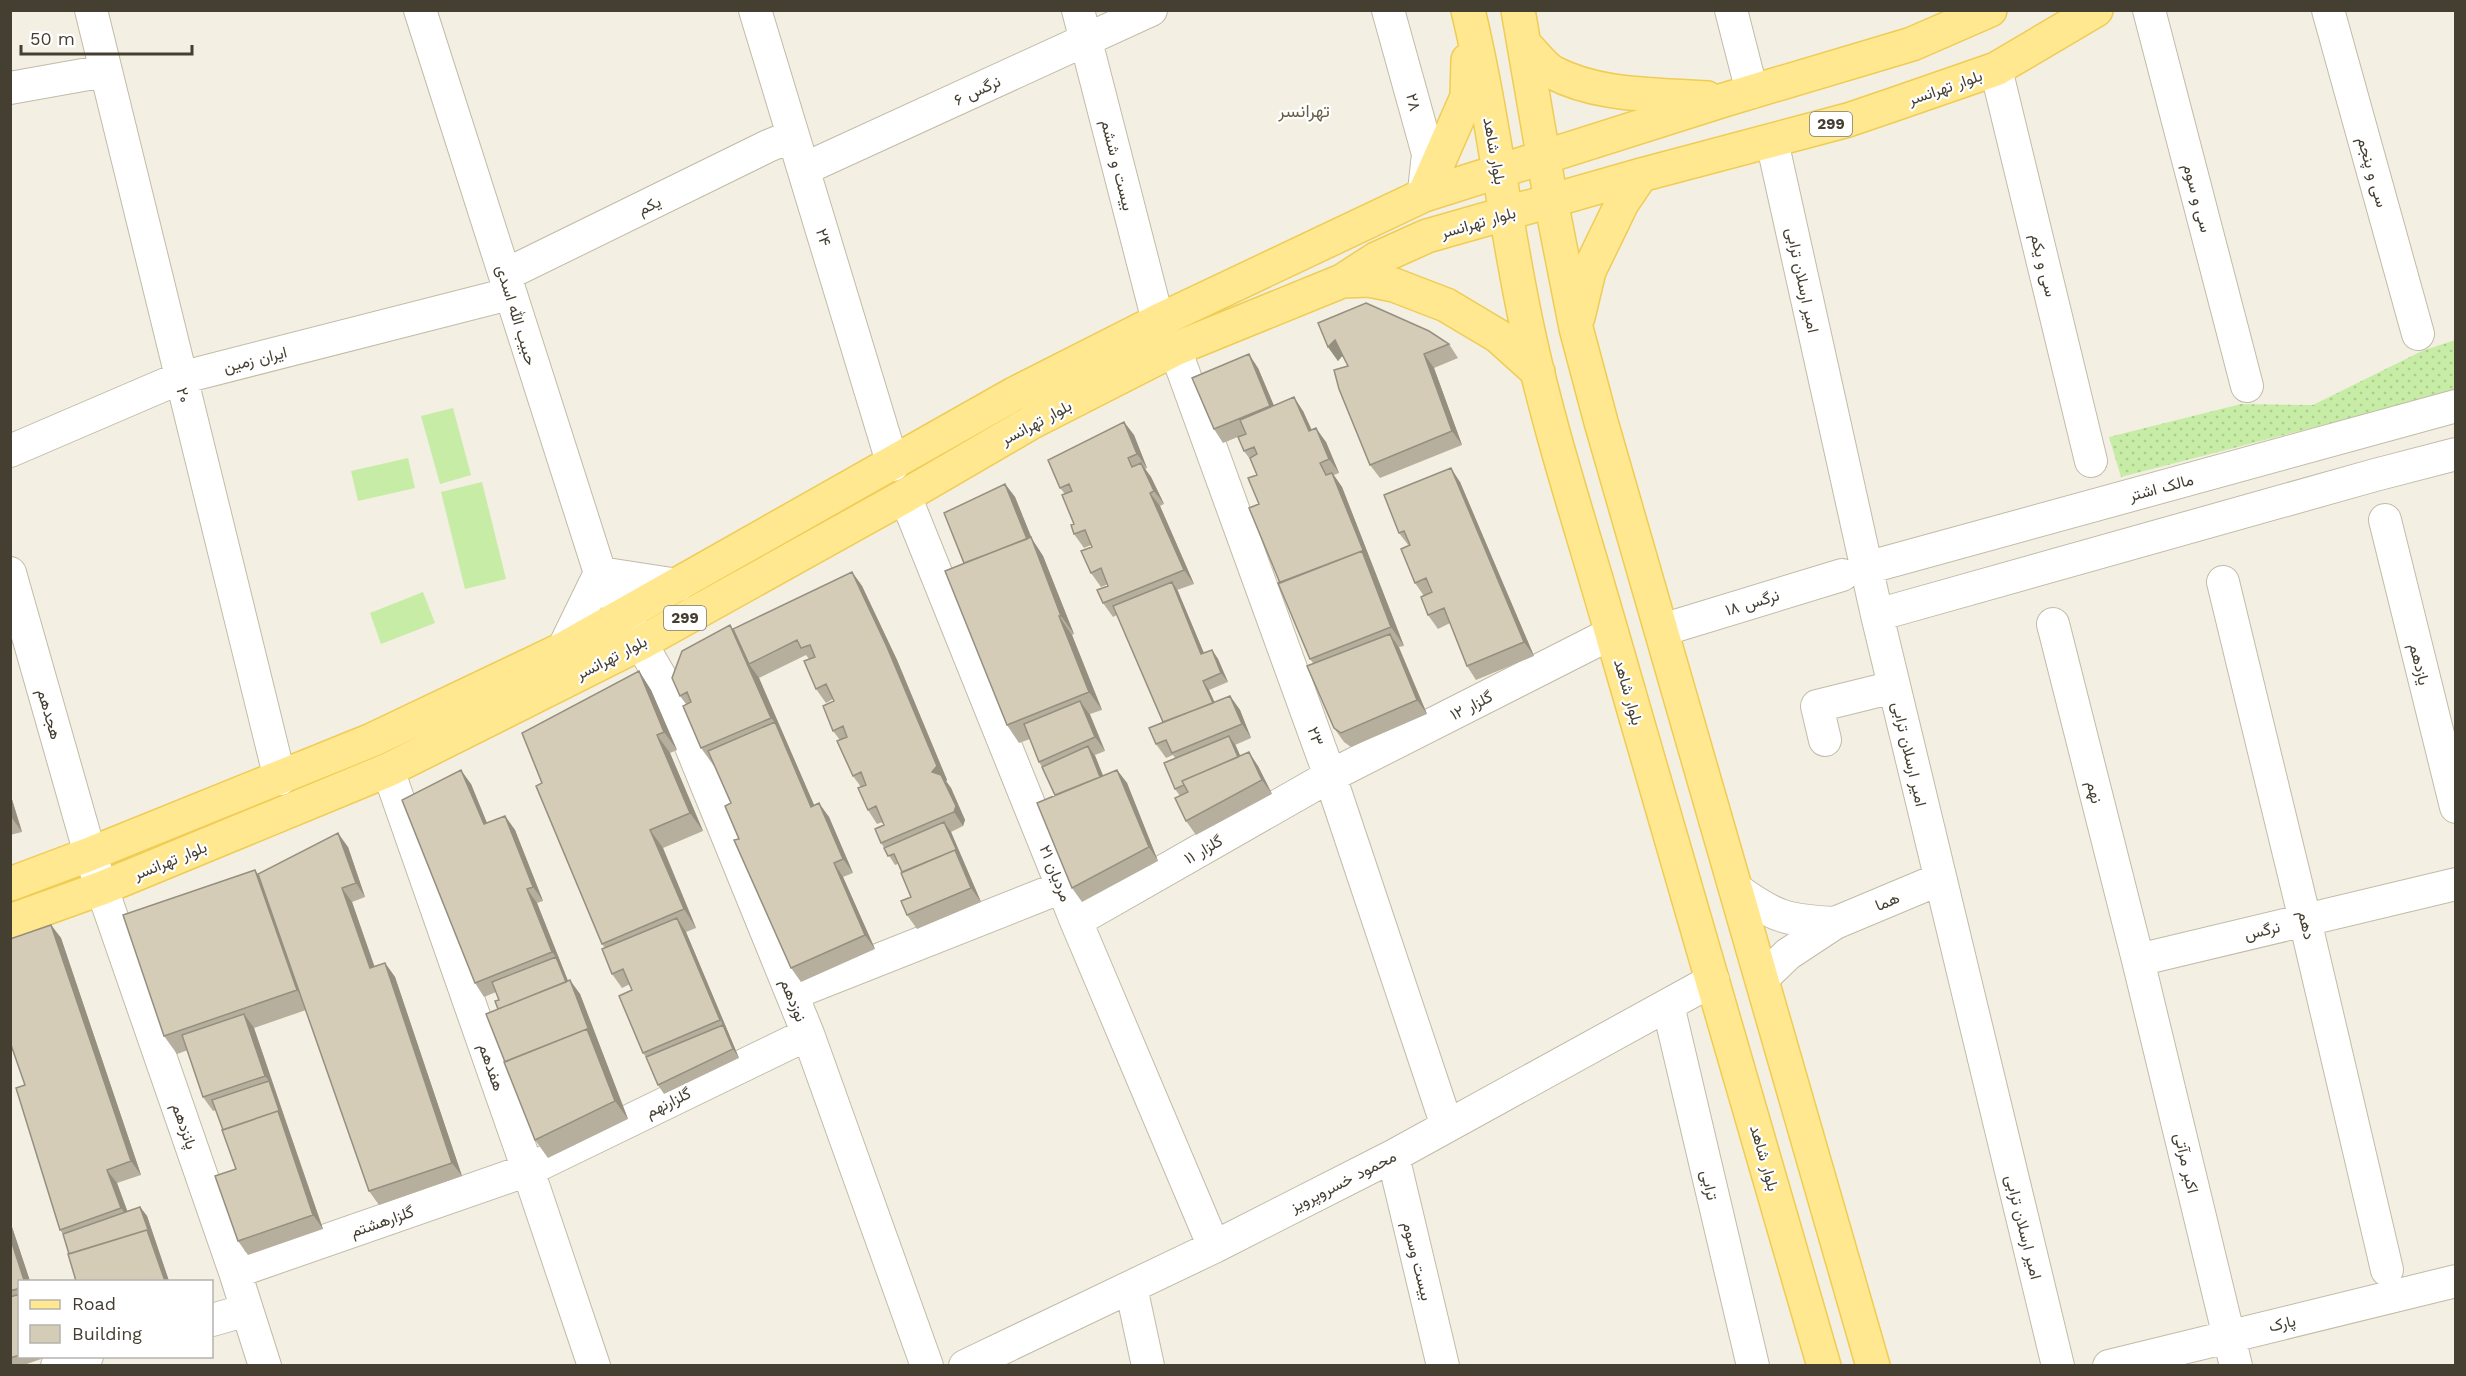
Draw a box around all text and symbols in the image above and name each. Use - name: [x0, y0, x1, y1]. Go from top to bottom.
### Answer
- scale bar: [21, 18, 192, 56]
- text: 50 m: [30, 28, 75, 49]
- street label: بلوار تهرانسر: [1904, 66, 1985, 110]
- street label: نرگس ۶: [951, 71, 1004, 110]
- street label: ۲۸: [1402, 91, 1425, 113]
- district label: تهرانسر: [1277, 100, 1330, 122]
- road number: 299: [1810, 112, 1852, 136]
- street label: بلوار شاهد: [1478, 116, 1510, 186]
- street label: بیست و ششم: [1096, 118, 1138, 213]
- street label: سی و پنجم: [2351, 135, 2392, 210]
- street label: سی و سوم: [2178, 162, 2216, 235]
- street label: یکم: [635, 192, 664, 220]
- street label: بلوار تهرانسر: [1437, 203, 1518, 244]
- street label: ۲۴: [812, 226, 835, 248]
- street label: امیر ارسلان ترابی: [1781, 226, 1823, 335]
- street label: سی و یکم: [2026, 232, 2061, 299]
- street label: حبیب الله اسدی: [491, 263, 541, 368]
- street label: ایران زمین: [221, 342, 289, 378]
- street label: ۲۰: [172, 385, 195, 405]
- street label: بلوار تهرانسر: [997, 396, 1075, 450]
- street label: مالک اشتر: [2126, 470, 2196, 506]
- street label: نرگس ۱۸: [1723, 585, 1782, 621]
- road number: 299: [664, 606, 706, 630]
- street label: بلوار تهرانسر: [571, 631, 651, 685]
- street label: یازدهم: [2404, 641, 2434, 687]
- street label: بلوار شاهد: [1609, 657, 1647, 728]
- street label: هجدهم: [32, 687, 66, 742]
- street label: گلزار ۱۲: [1447, 687, 1496, 725]
- street label: امیر ارسلان ترابی: [1887, 700, 1931, 809]
- street label: ۲۳: [1303, 724, 1328, 748]
- street label: نهم: [2082, 779, 2106, 806]
- street label: گلزار ۱۱: [1181, 831, 1226, 869]
- street label: بلوار تهرانسر: [130, 837, 210, 885]
- street label: ۲۱ مردیان: [1035, 842, 1076, 905]
- street label: هما: [1872, 888, 1902, 915]
- street label: دهم: [2293, 909, 2319, 942]
- street label: نرگس: [2242, 917, 2282, 945]
- street label: نوزدهم: [775, 976, 811, 1025]
- street label: هفدهم: [474, 1041, 508, 1094]
- street label: گلزارنهم: [642, 1083, 694, 1122]
- street label: پانزدهم: [166, 1101, 201, 1152]
- street label: بلوار شاهد: [1745, 1123, 1783, 1194]
- street label: اکبر مرآتی: [2169, 1131, 2203, 1195]
- street label: محمود خسروپرویز: [1286, 1147, 1400, 1219]
- street label: ترابی: [1696, 1168, 1722, 1202]
- street label: امیر ارسلان ترابی: [2000, 1173, 2046, 1282]
- street label: گلزارهشتم: [348, 1202, 417, 1242]
- street label: بیست وسوم: [1398, 1220, 1436, 1303]
- legend: [18, 1280, 213, 1358]
- text: Road: [72, 1293, 116, 1314]
- street label: پارک: [2267, 1311, 2298, 1338]
- text: Building: [72, 1323, 142, 1344]

